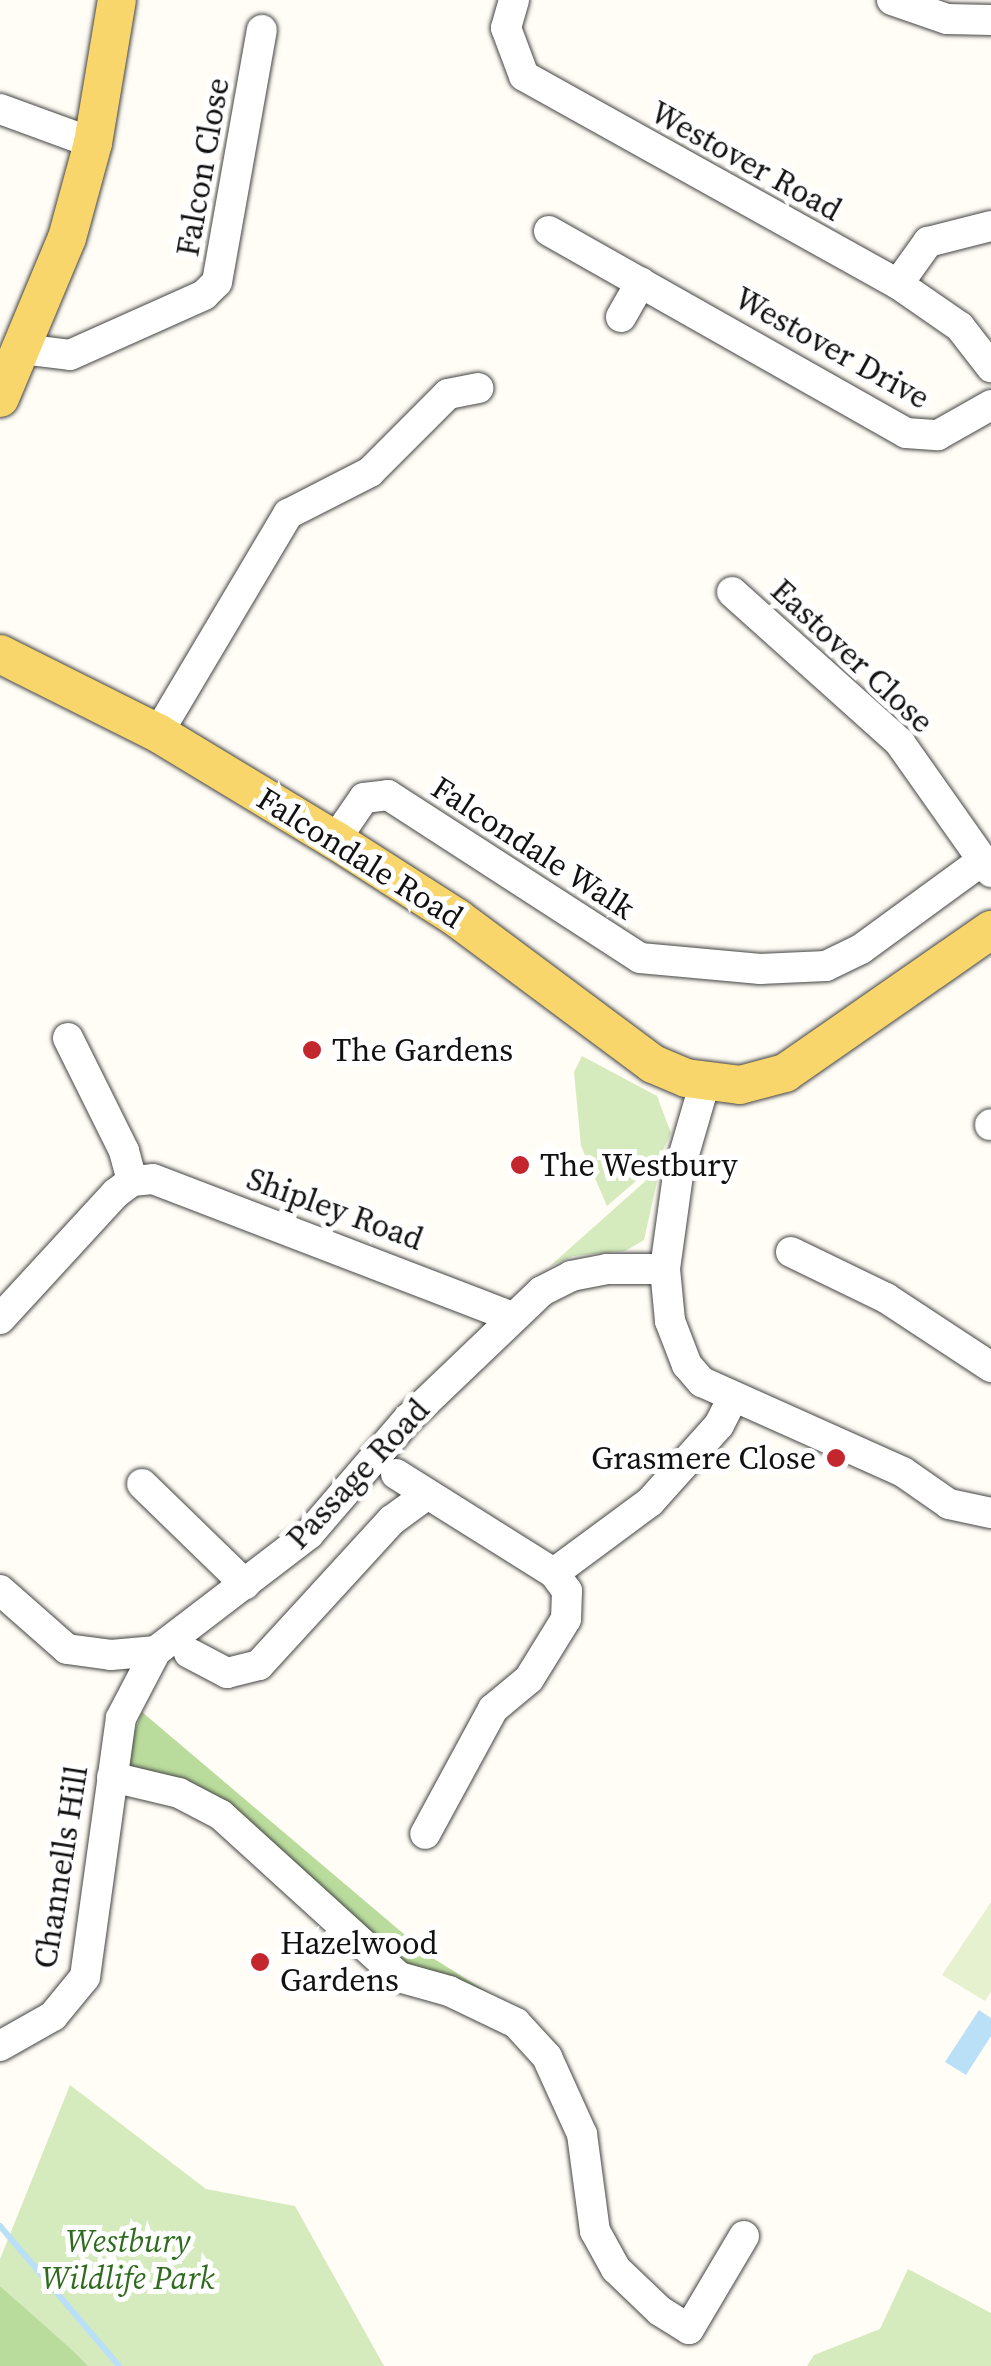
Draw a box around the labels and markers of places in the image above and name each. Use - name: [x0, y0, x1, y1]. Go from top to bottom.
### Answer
- place label: The Gardens: [332, 1031, 513, 1069]
- marker: The Gardens: [301, 1039, 323, 1061]
- place label: The Westbury: [540, 1146, 738, 1184]
- marker: The Westbury: [509, 1154, 531, 1176]
- place label: Grasmere Close: [591, 1439, 816, 1477]
- marker: Grasmere Close: [825, 1447, 847, 1469]
- place label: Hazelwood Gardens: [280, 1925, 438, 2000]
- marker: Hazelwood Gardens: [249, 1951, 271, 1973]

